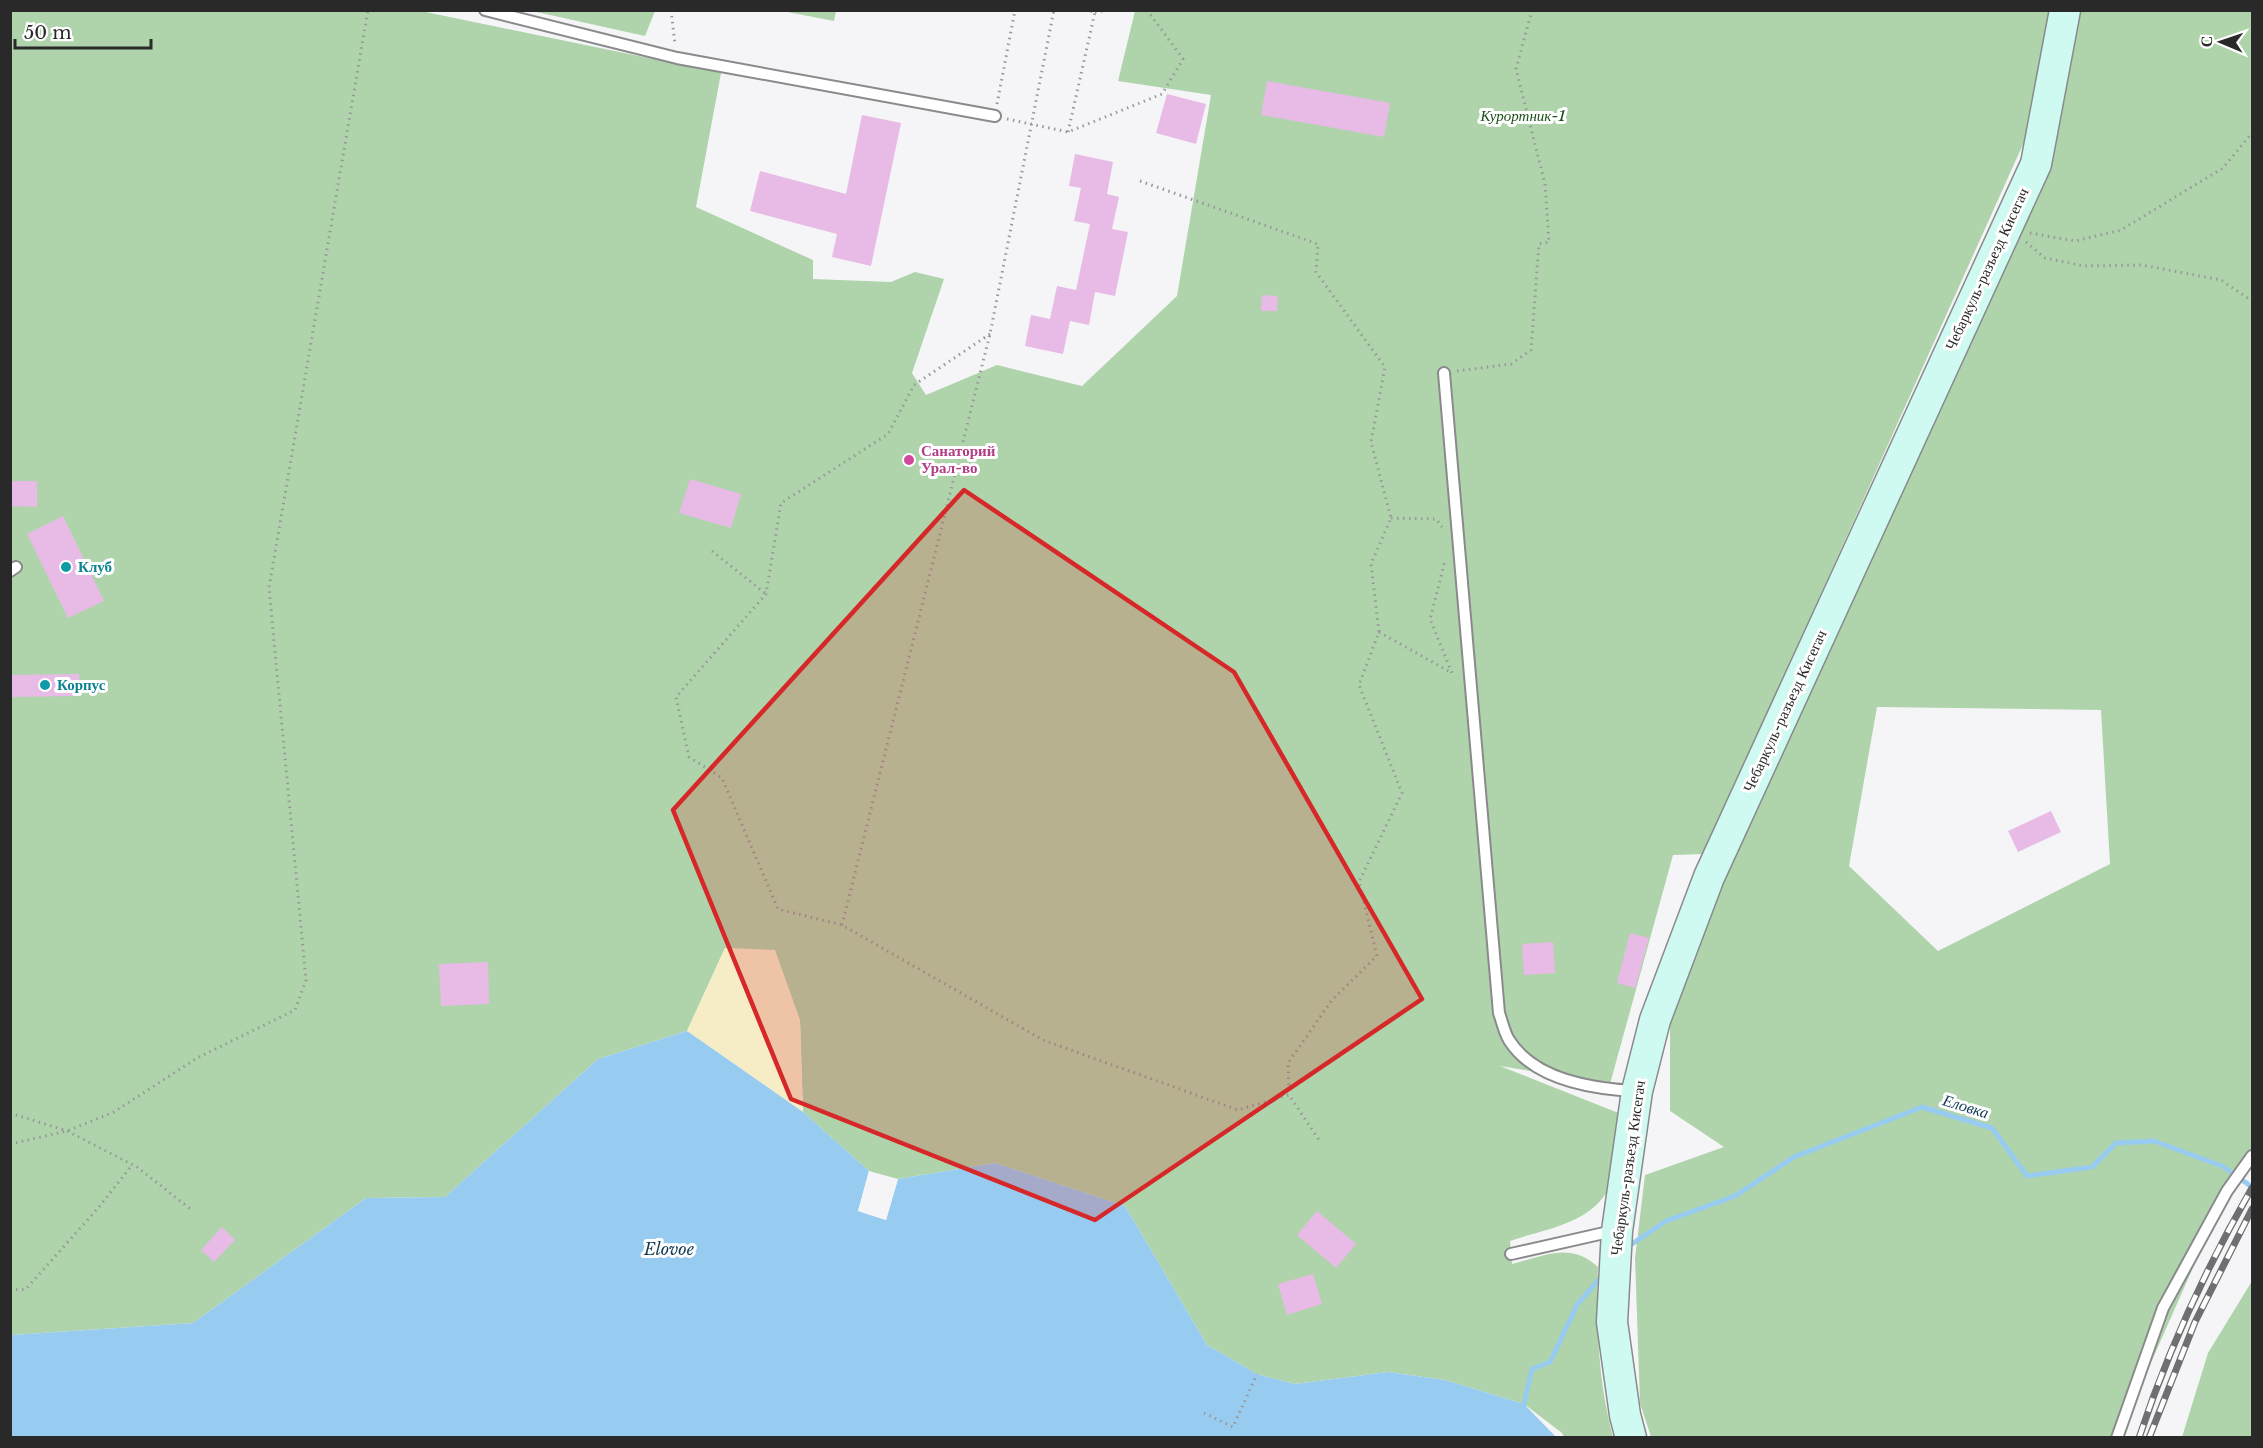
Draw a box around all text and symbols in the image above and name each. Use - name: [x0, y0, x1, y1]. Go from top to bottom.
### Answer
- scale bar: [15, 12, 152, 50]
- north arrow: [2191, 12, 2251, 72]
- text: 50 m: [24, 22, 72, 44]
- text: С: [2196, 35, 2216, 48]
- park label: Курортник-1: [1480, 106, 1565, 125]
- street label: Чебаркуль-разъезд Кисегач: [1941, 184, 2033, 353]
- place label: Санаторий Урал-во: [921, 441, 996, 477]
- marker: Санаторий Урал-во: [902, 453, 916, 467]
- place label: Клуб: [78, 557, 112, 576]
- marker: Клуб: [59, 560, 73, 574]
- street label: Чебаркуль-разъезд Кисегач: [1739, 626, 1831, 795]
- place label: Корпус: [57, 675, 106, 694]
- marker: Корпус: [38, 678, 52, 692]
- street label: Чебаркуль-разъезд Кисегач: [1606, 1079, 1649, 1257]
- water label: Еловка: [1940, 1089, 1991, 1122]
- water label: Elovoe: [643, 1239, 695, 1259]

